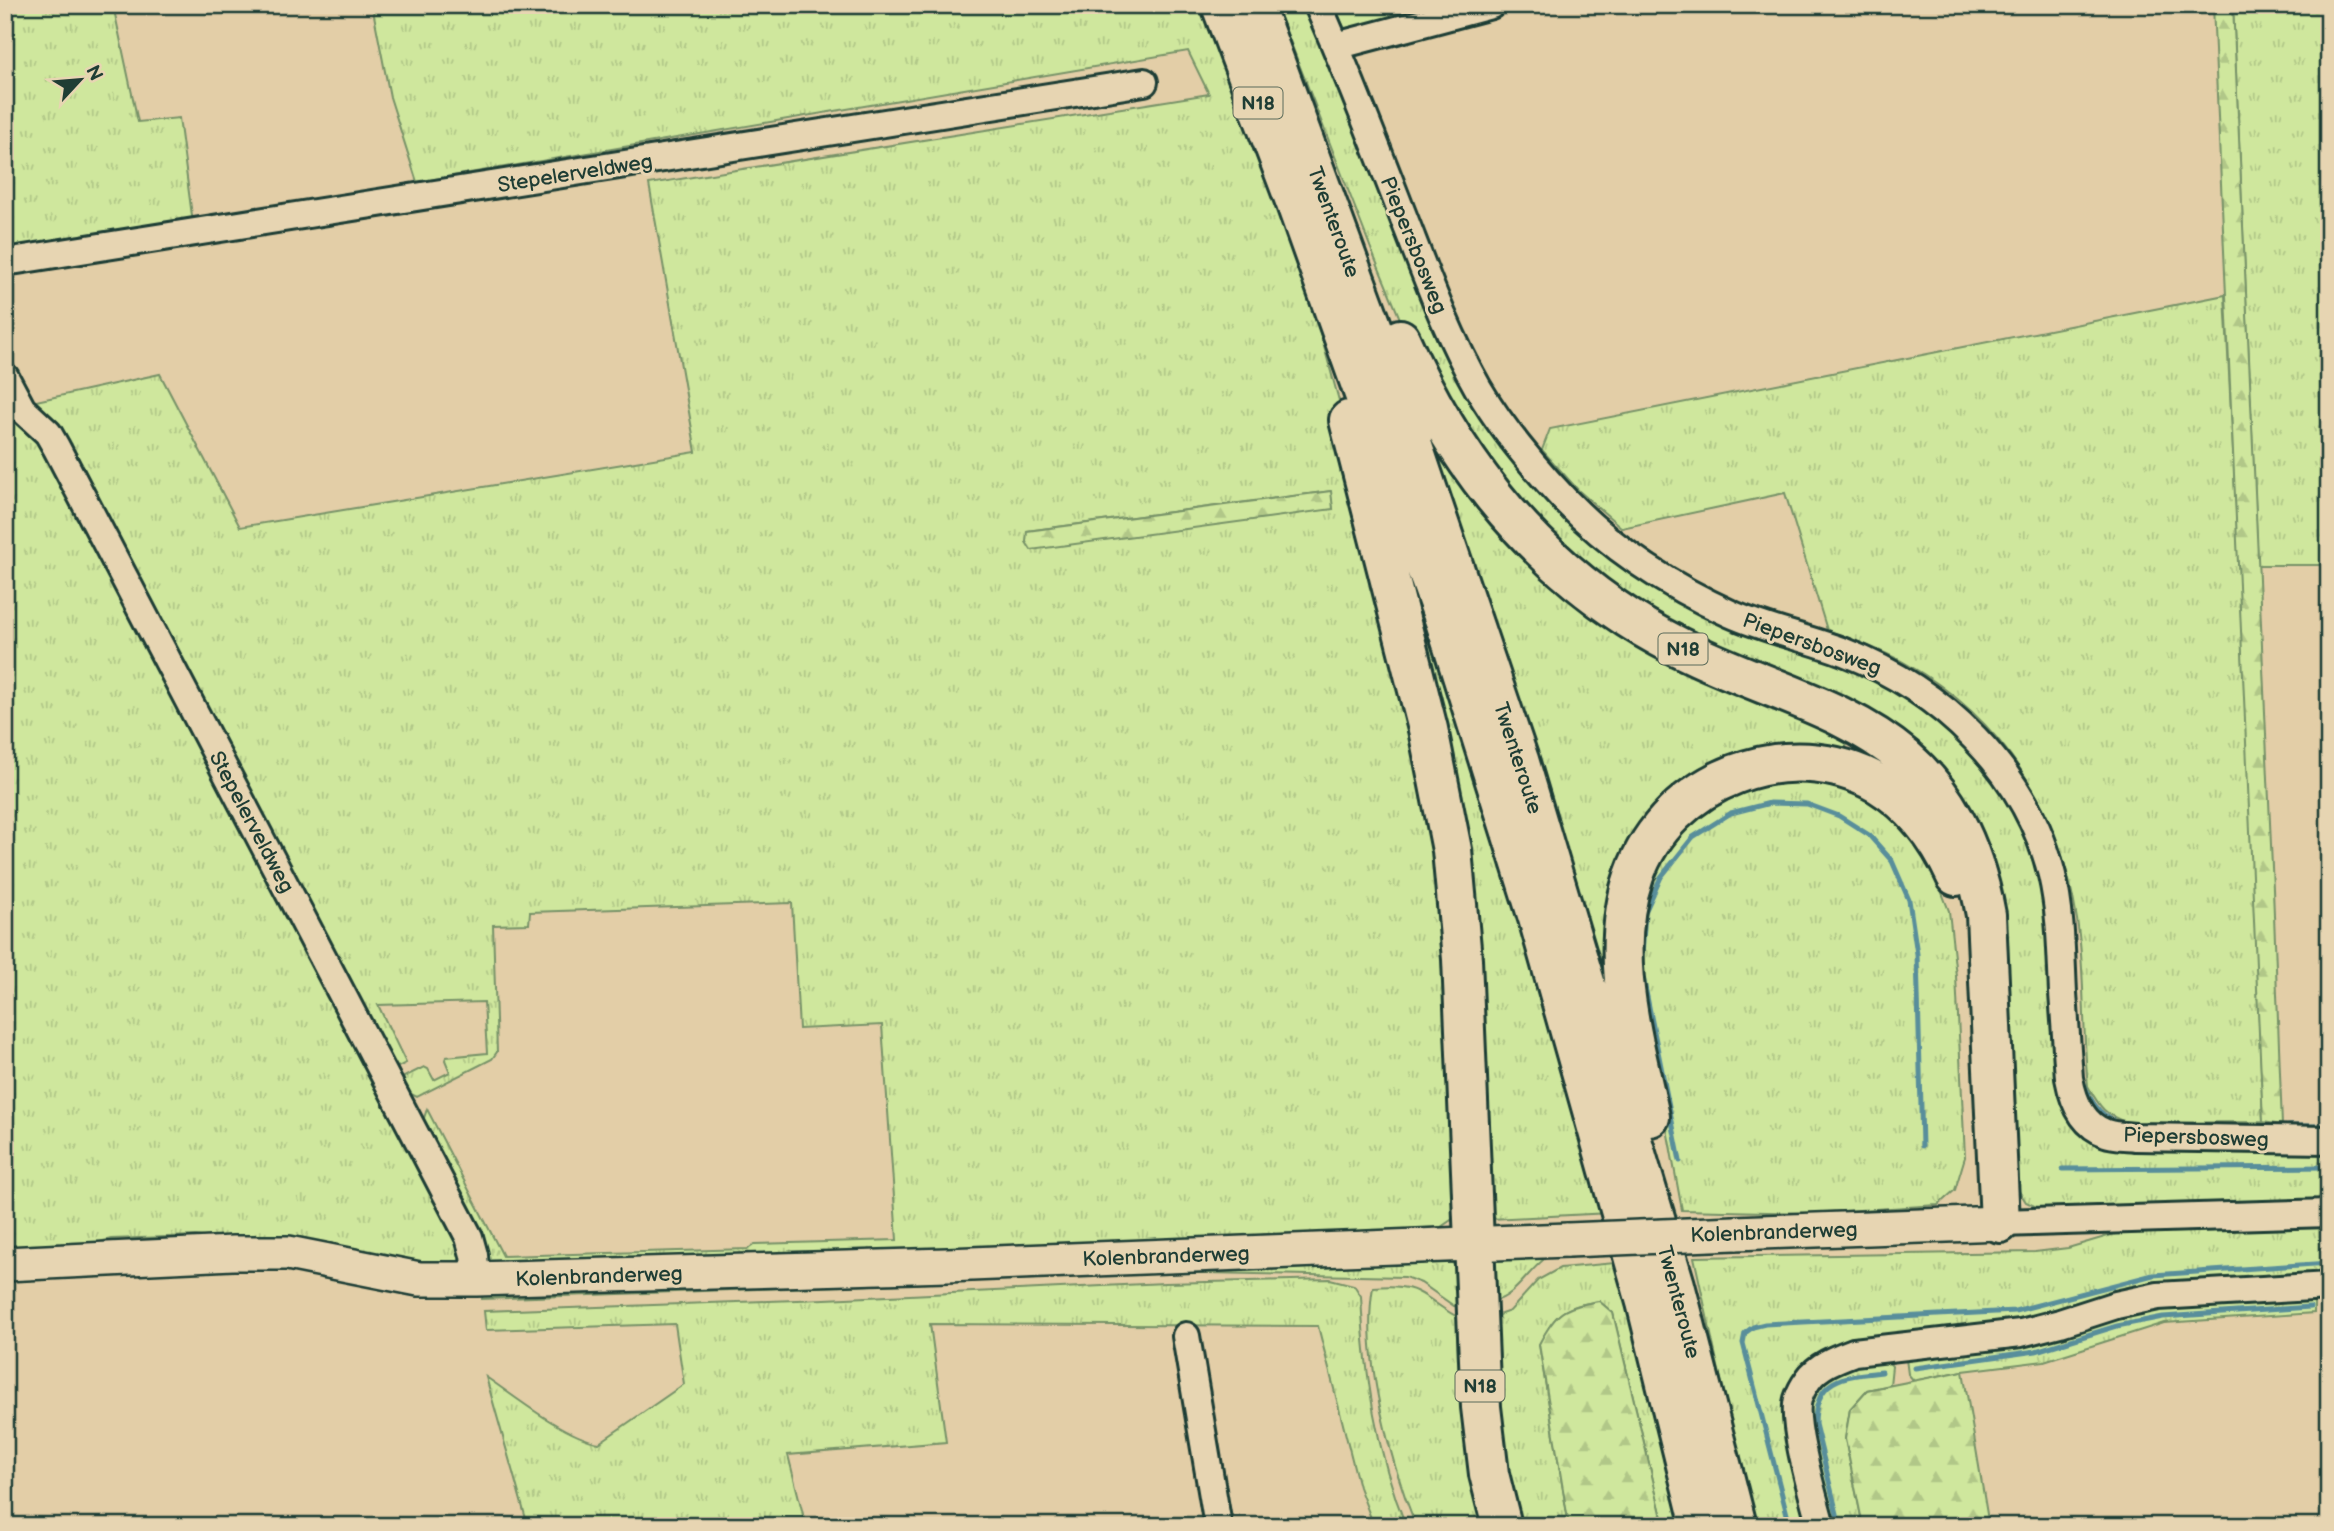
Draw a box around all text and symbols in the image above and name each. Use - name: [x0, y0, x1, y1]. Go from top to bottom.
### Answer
- north arrow: [46, 46, 116, 116]
- text: N: [80, 62, 107, 85]
- road number: N18: [1234, 88, 1282, 118]
- street label: Stepelerveldweg: [496, 149, 654, 198]
- street label: Twenteroute: [1302, 163, 1365, 281]
- street label: Piepersbosweg: [1375, 173, 1452, 317]
- street label: Piepersbosweg: [1739, 608, 1885, 681]
- road number: N18: [1658, 634, 1708, 664]
- street label: Twenteroute: [1488, 699, 1547, 817]
- street label: Stepelerveldweg: [204, 747, 299, 897]
- street label: Piepersbosweg: [2123, 1122, 2269, 1153]
- street label: Kolenbranderweg: [1690, 1217, 1858, 1248]
- street label: Kolenbranderweg: [1082, 1241, 1250, 1272]
- street label: Twenteroute: [1651, 1243, 1706, 1361]
- street label: Kolenbranderweg: [515, 1261, 683, 1292]
- road number: N18: [1456, 1370, 1504, 1402]

